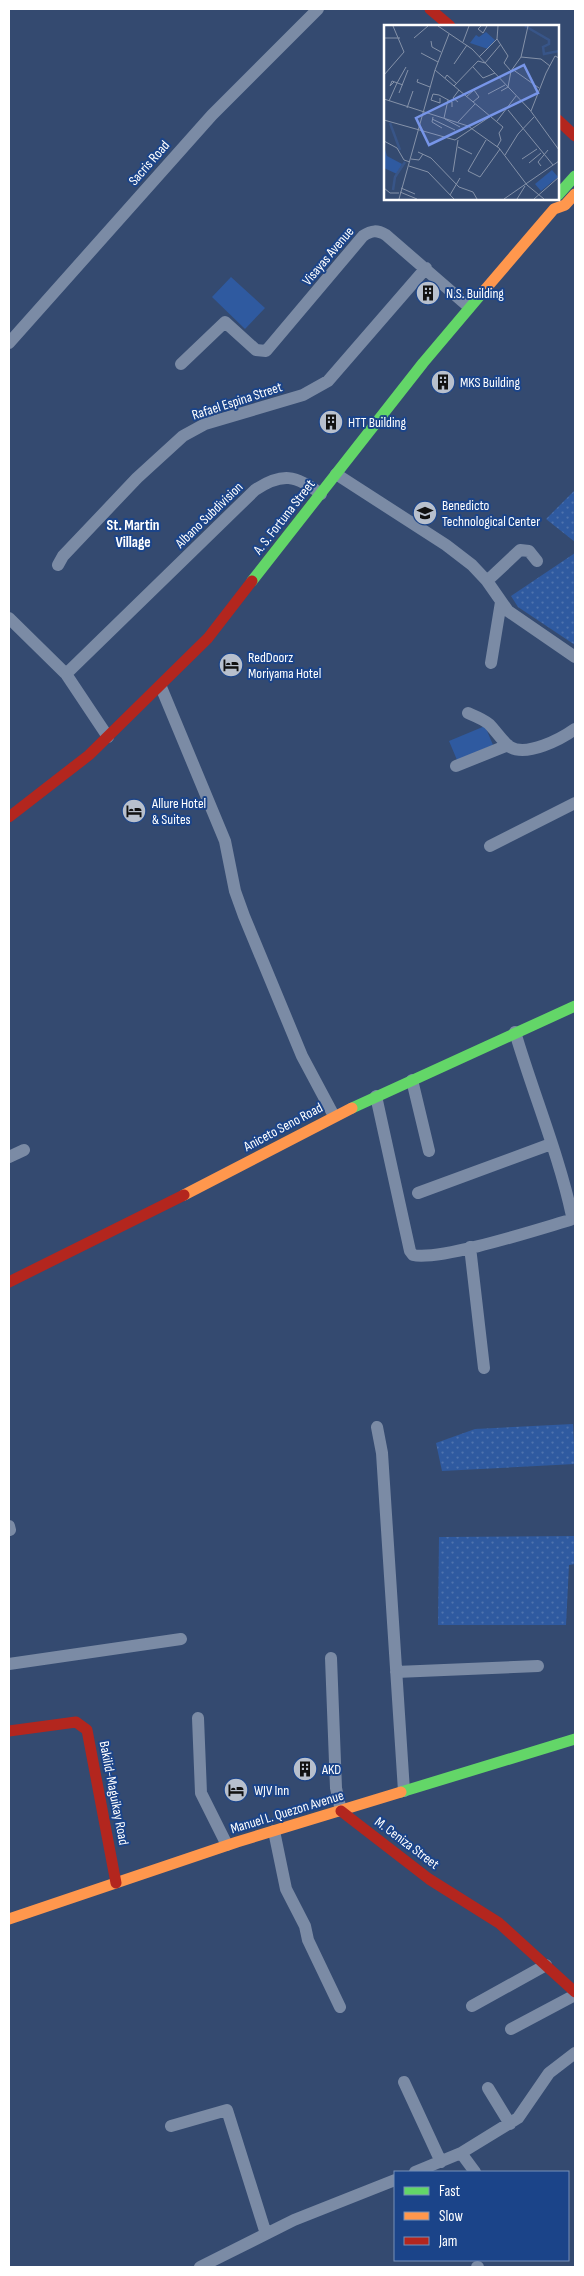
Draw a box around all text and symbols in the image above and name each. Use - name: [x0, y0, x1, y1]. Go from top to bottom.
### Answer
- inset map: [384, 25, 559, 200]
- street label: Sacris Road: [125, 137, 173, 189]
- street label: Visayas Avenue: [299, 223, 357, 289]
- building icon: N.S. Building: [415, 280, 441, 306]
- place label: N.S. Building: [446, 285, 504, 302]
- building icon: MKS Building: [430, 369, 456, 395]
- place label: MKS Building: [460, 374, 521, 391]
- street label: Rafael Espina Street: [190, 378, 284, 424]
- building icon: HTT Building: [318, 409, 344, 435]
- place label: HTT Building: [348, 414, 406, 431]
- street label: A. S. Fortuna Street: [249, 476, 318, 559]
- street label: Albano Subdivision: [171, 478, 246, 552]
- place label: Benedicto Technological Center: [442, 497, 540, 530]
- school or university icon: Benedicto Technological Center: [412, 500, 438, 526]
- district label: St. Martin Village: [107, 516, 159, 552]
- place label: RedDoorz Moriyama Hotel: [248, 649, 321, 682]
- hotel icon: RedDoorz Moriyama Hotel: [218, 652, 244, 678]
- place label: Allure Hotel & Suites: [151, 795, 206, 828]
- hotel icon: Allure Hotel & Suites: [121, 798, 147, 824]
- street label: Aniceto Seno Road: [240, 1099, 326, 1155]
- street label: Bakilid-Maguikay Road: [96, 1740, 132, 1847]
- building icon: AKD: [292, 1756, 318, 1782]
- place label: AKD: [321, 1761, 341, 1778]
- hotel icon: WJV Inn: [223, 1777, 249, 1803]
- place label: WJV Inn: [254, 1782, 289, 1799]
- street label: Manuel L. Quezon Avenue: [228, 1787, 346, 1837]
- street label: M. Ceniza Street: [371, 1813, 443, 1873]
- legend: [394, 2171, 569, 2261]
- text: Fast: [439, 2182, 461, 2201]
- text: Slow: [439, 2207, 463, 2226]
- text: Jam: [438, 2232, 457, 2251]

